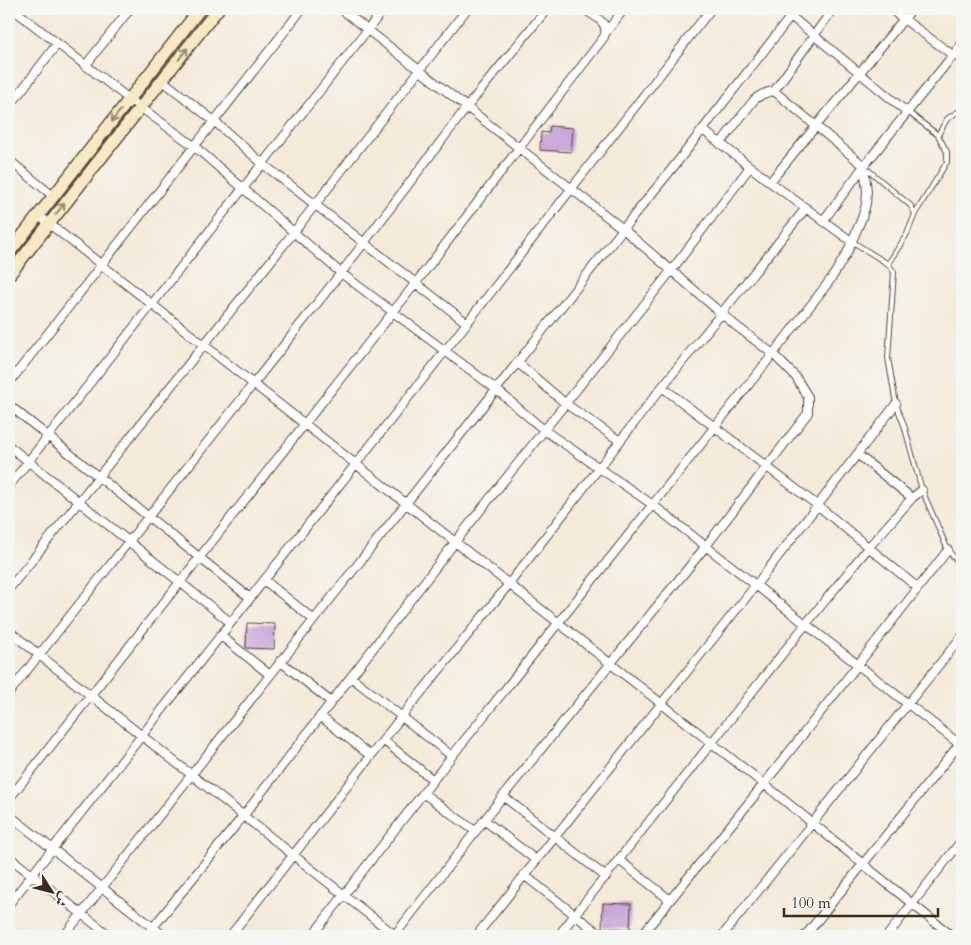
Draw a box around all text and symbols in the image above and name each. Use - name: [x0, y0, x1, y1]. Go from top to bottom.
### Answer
- one-way arrow: [177, 48, 188, 61]
- one-way arrow: [111, 109, 121, 123]
- one-way arrow: [55, 203, 66, 216]
- north arrow: [28, 868, 78, 918]
- scale bar: [784, 885, 937, 917]
- text: ش: [50, 888, 74, 911]
- text: 100 m: [791, 893, 831, 913]

